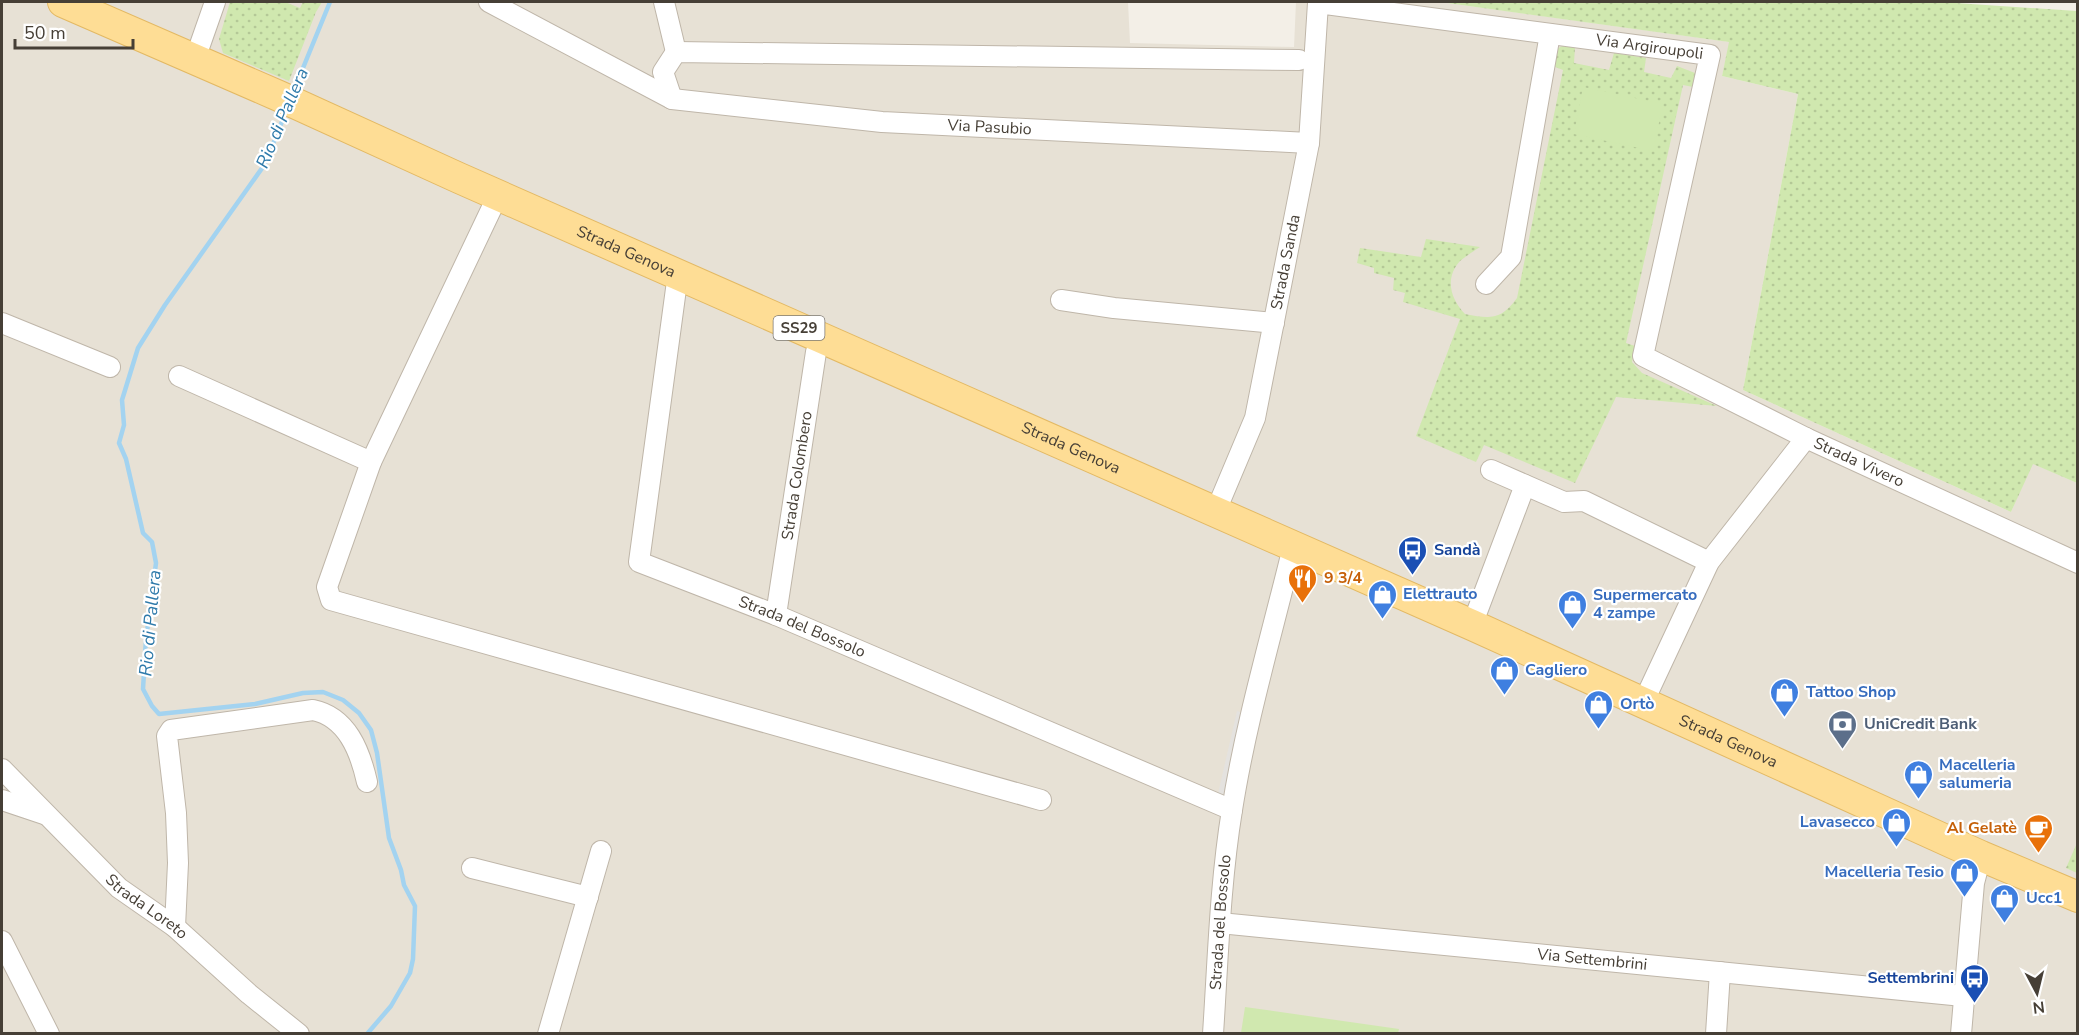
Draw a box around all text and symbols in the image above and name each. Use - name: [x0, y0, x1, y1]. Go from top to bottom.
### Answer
- scale bar: [15, 12, 134, 50]
- text: 50 m: [24, 21, 66, 45]
- street label: Via Argiroupoli: [1594, 29, 1704, 65]
- water label: Rio di Pallera: [250, 64, 314, 172]
- street label: Via Pasubio: [946, 114, 1032, 140]
- street label: Strada Sanda: [1266, 212, 1306, 312]
- street label: Strada Genova: [573, 220, 679, 283]
- road number: SS29: [774, 316, 824, 340]
- street label: Strada Colombero: [777, 409, 818, 542]
- street label: Strada Genova: [1018, 416, 1124, 479]
- street label: Strada Vivero: [1810, 432, 1908, 493]
- bus stop icon: Sandà: [1397, 534, 1429, 576]
- place label: Sandà: [1434, 539, 1481, 561]
- restaurant icon: 9 3/4: [1287, 562, 1319, 604]
- place label: 9 3/4: [1324, 567, 1363, 589]
- water label: Rio di Pallera: [133, 569, 167, 677]
- shop icon: Elettrauto: [1366, 578, 1398, 620]
- place label: Elettrauto: [1403, 583, 1478, 605]
- place label: Supermercato 4 zampe: [1593, 584, 1697, 624]
- shop icon: Supermercato 4 zampe: [1556, 588, 1588, 630]
- street label: Strada del Bossolo: [735, 591, 869, 663]
- shop icon: Cagliero: [1488, 654, 1520, 696]
- place label: Cagliero: [1525, 659, 1587, 681]
- shop icon: Tattoo Shop: [1769, 676, 1801, 718]
- place label: Tattoo Shop: [1806, 681, 1896, 703]
- shop icon: Ortò: [1583, 688, 1615, 730]
- place label: Ortò: [1620, 693, 1655, 715]
- bank icon: UniCredit Bank: [1827, 708, 1859, 750]
- street label: Strada Genova: [1675, 709, 1781, 773]
- place label: UniCredit Bank: [1864, 713, 1977, 735]
- place label: Macelleria salumeria: [1939, 754, 2016, 794]
- shop icon: Macelleria salumeria: [1902, 758, 1934, 800]
- shop icon: Lavasecco: [1880, 806, 1912, 848]
- place label: Lavasecco: [1800, 811, 1875, 833]
- cafe icon: Al Gelatè: [2022, 812, 2054, 854]
- place label: Al Gelatè: [1947, 817, 2017, 839]
- street label: Strada del Bossolo: [1205, 853, 1237, 991]
- shop icon: Macelleria Tesio: [1949, 856, 1981, 898]
- place label: Macelleria Tesio: [1825, 861, 1944, 883]
- street label: Strada Loreto: [100, 869, 193, 944]
- shop icon: Ucc1: [1989, 882, 2021, 924]
- place label: Ucc1: [2026, 887, 2062, 909]
- street label: Via Settembrini: [1535, 943, 1648, 976]
- bus stop icon: Settembrini: [1959, 962, 1991, 1004]
- north arrow: [2007, 963, 2067, 1023]
- place label: Settembrini: [1867, 967, 1954, 989]
- text: N: [2031, 995, 2046, 1019]

